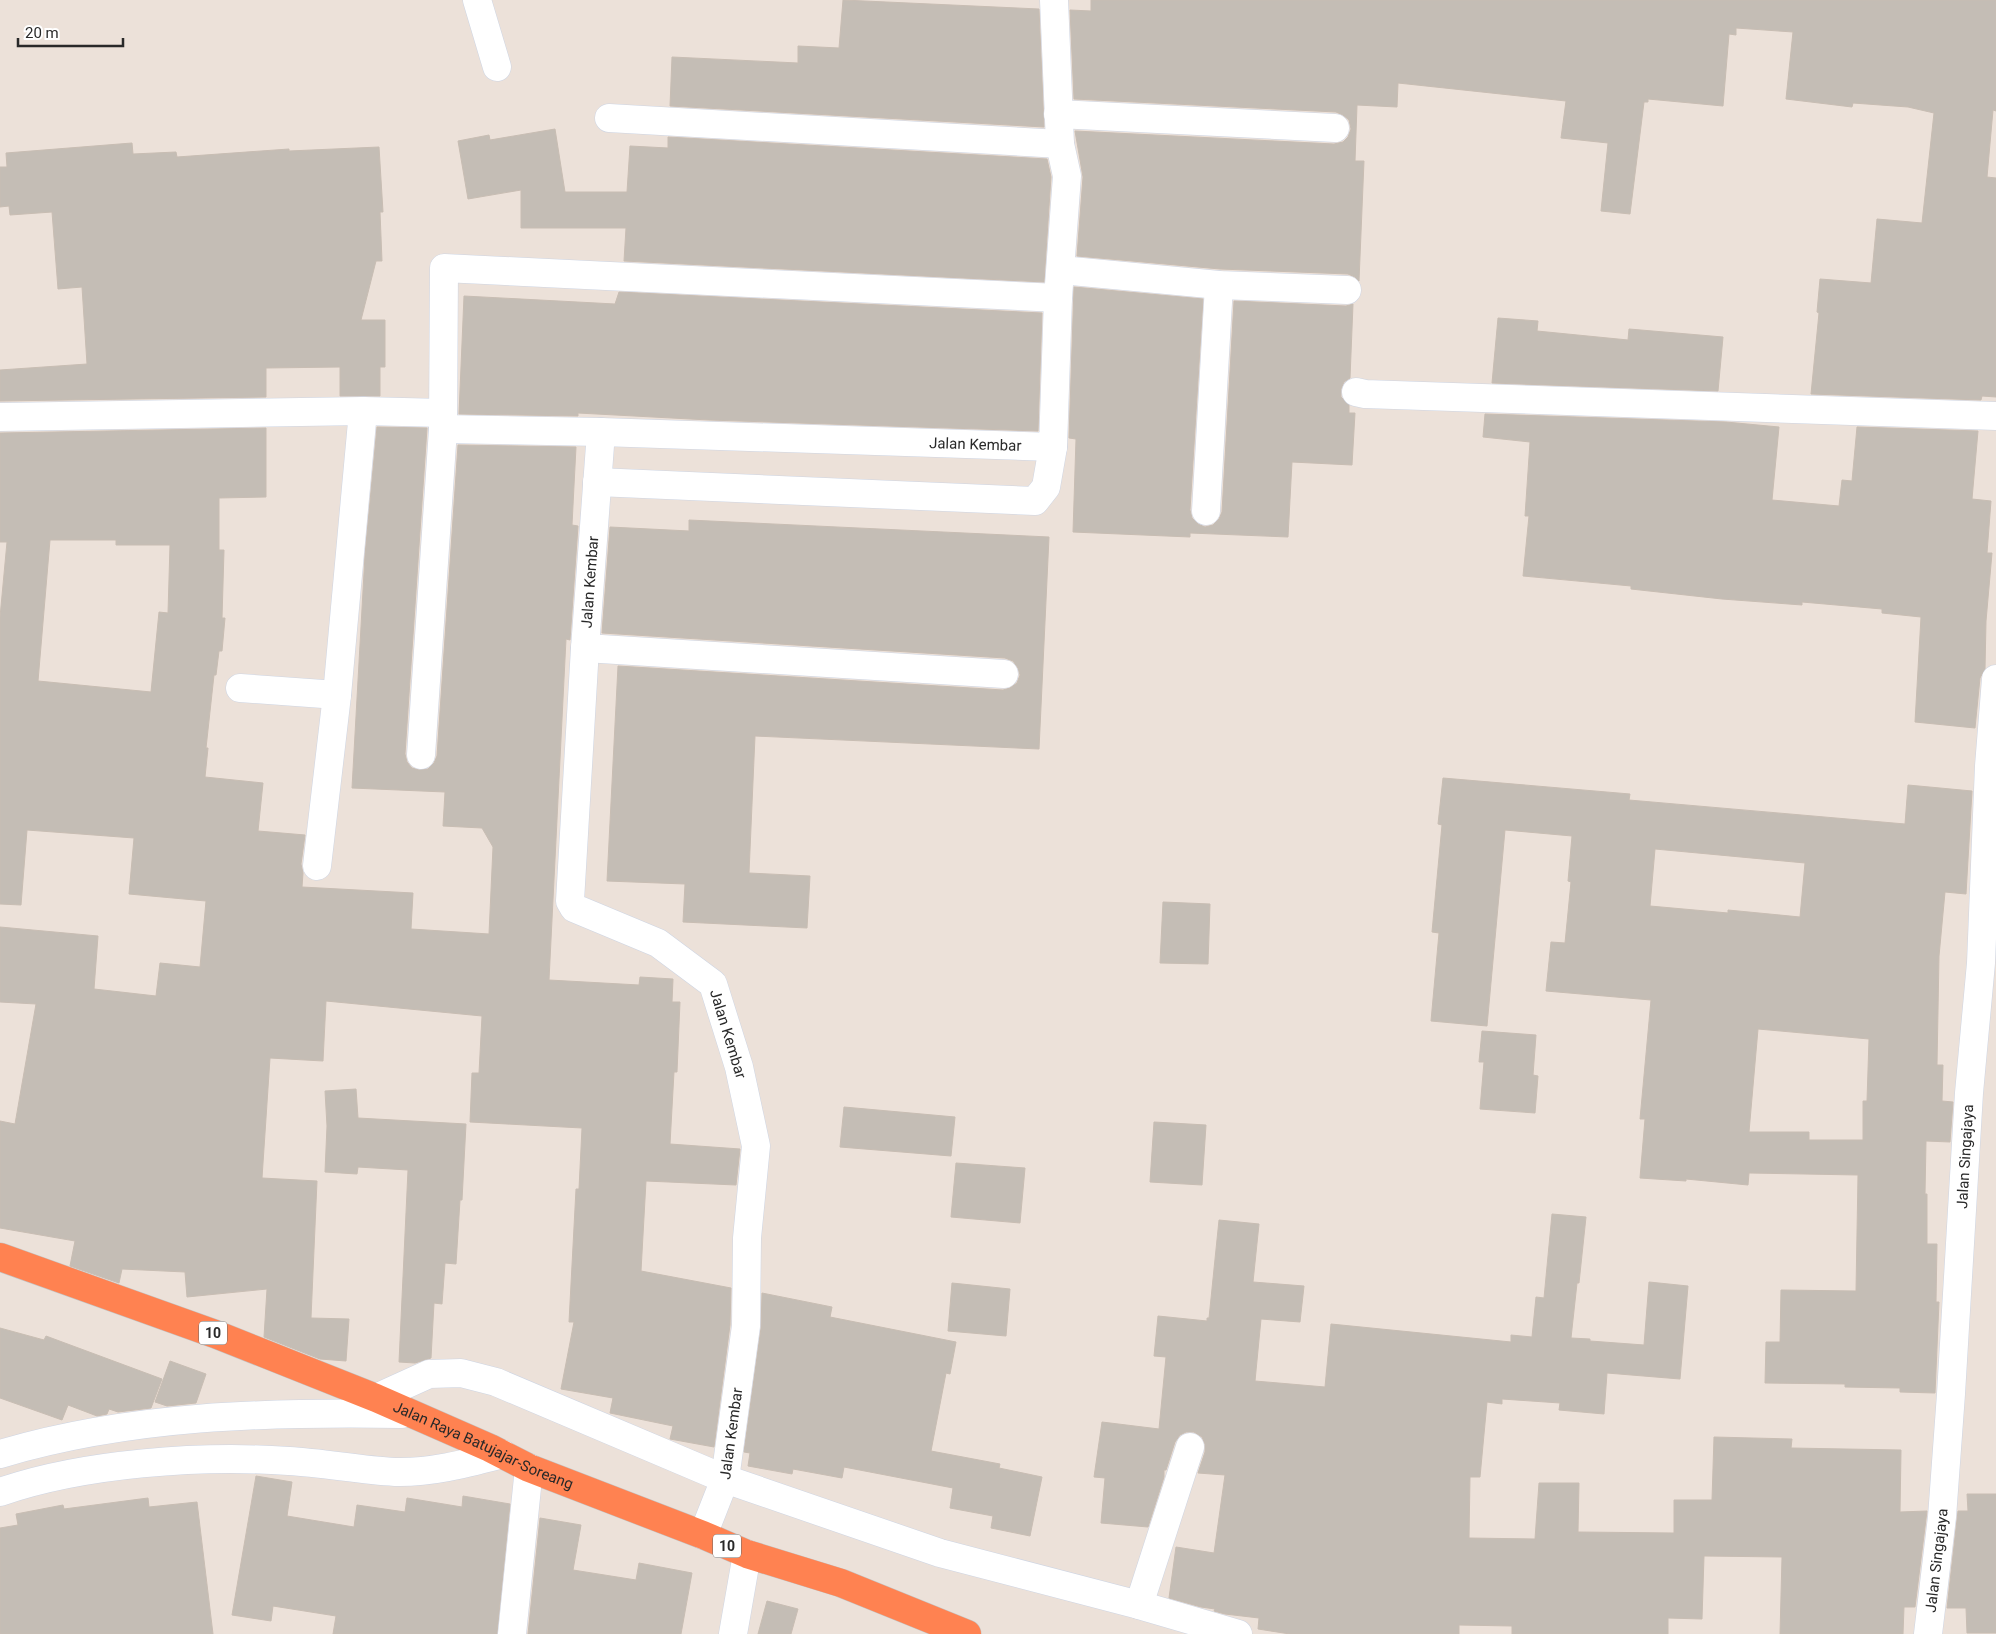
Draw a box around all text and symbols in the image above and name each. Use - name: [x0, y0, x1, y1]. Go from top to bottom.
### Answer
- scale bar: [18, 15, 122, 47]
- text: 20 m: [25, 24, 59, 42]
- street label: Jalan Kembar: [929, 434, 1022, 455]
- street label: Jalan Kembar: [577, 535, 602, 629]
- street label: Jalan Kembar: [706, 987, 750, 1081]
- street label: Jalan Singajaya: [1953, 1104, 1977, 1209]
- road number: 10: [199, 1322, 227, 1345]
- street label: Jalan Kembar: [716, 1387, 746, 1481]
- street label: Jalan Raya Batujajar-Soreang: [390, 1398, 576, 1493]
- street label: Jalan Singajaya: [1922, 1508, 1952, 1614]
- road number: 10: [713, 1534, 741, 1558]

